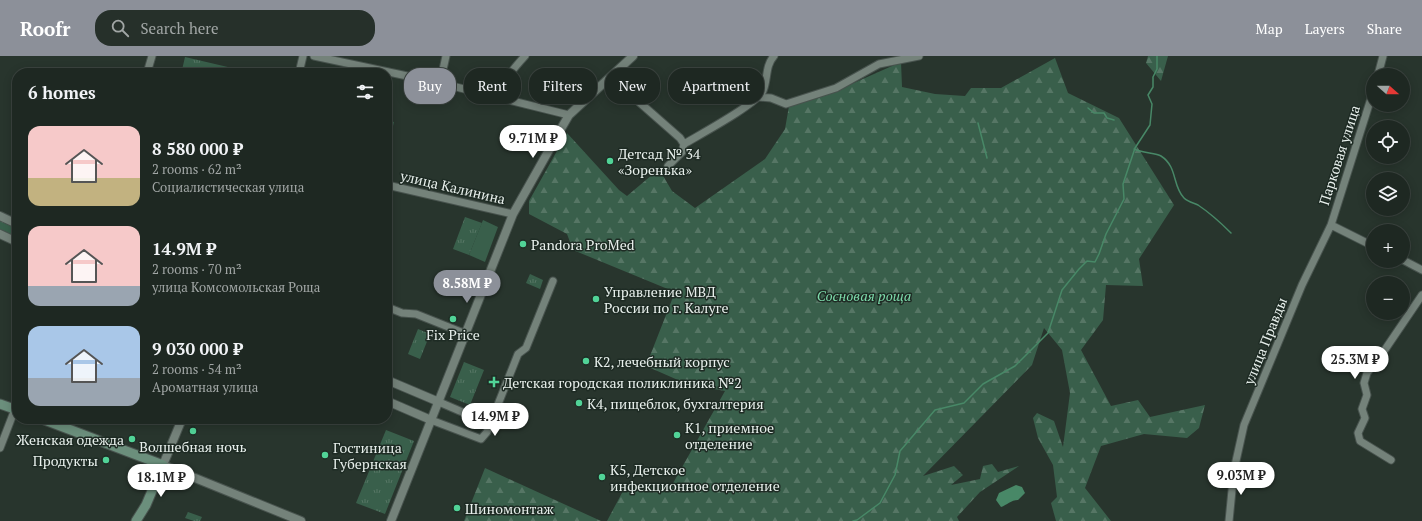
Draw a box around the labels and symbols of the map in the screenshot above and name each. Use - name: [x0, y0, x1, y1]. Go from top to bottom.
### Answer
- north arrow: [1366, 68, 1410, 112]
- street label: Парковая улица: [1314, 103, 1364, 207]
- pin: 9.71M ₽: [496, 125, 570, 159]
- place label: Детсад № 34 «Зоренька»: [618, 144, 701, 179]
- marker: Детсад № 34 «Зоренька»: [605, 156, 615, 166]
- street label: улица Калинина: [398, 165, 507, 208]
- place label: Pandora ProMed: [531, 235, 635, 254]
- marker: Pandora ProMed: [518, 239, 528, 249]
- pin: 8.58M ₽: [430, 270, 504, 304]
- place label: Управление МВД России по г. Калуге: [604, 282, 729, 317]
- park label: Сосновая роща: [817, 286, 911, 305]
- marker: Управление МВД России по г. Калуге: [591, 294, 601, 304]
- street label: улица Правды: [1238, 294, 1291, 389]
- marker: Fix Price: [448, 314, 458, 324]
- place label: Fix Price: [426, 325, 480, 344]
- pin: 25.3M ₽: [1318, 346, 1392, 380]
- place label: К2, лечебный корпус: [594, 352, 730, 371]
- marker: К2, лечебный корпус: [581, 356, 591, 366]
- place label: Детская городская поликлиника №2: [503, 373, 742, 392]
- marker: Детская городская поликлиника №2: [488, 376, 500, 388]
- place label: К4, пищеблок, бухгалтерия: [587, 394, 764, 413]
- marker: К4, пищеблок, бухгалтерия: [574, 398, 584, 408]
- pin: 14.9M ₽: [458, 403, 532, 437]
- place label: К1, приемное отделение: [685, 418, 774, 453]
- marker: Волшебная ночь: [188, 426, 198, 436]
- place label: Женская одежда: [16, 430, 124, 449]
- marker: К1, приемное отделение: [672, 430, 682, 440]
- marker: Женская одежда: [127, 434, 137, 444]
- place label: Волшебная ночь: [139, 437, 247, 456]
- place label: Гостиница Губернская: [333, 438, 407, 473]
- marker: Гостиница Губернская: [320, 450, 330, 460]
- place label: Продукты: [33, 451, 98, 470]
- marker: Продукты: [101, 455, 111, 465]
- place label: К5, Детское инфекционное отделение: [610, 460, 780, 495]
- pin: 9.03M ₽: [1204, 462, 1278, 496]
- pin: 18.1M ₽: [124, 464, 198, 498]
- marker: К5, Детское инфекционное отделение: [597, 472, 607, 482]
- place label: Шиномонтаж: [465, 499, 554, 518]
- marker: Шиномонтаж: [452, 503, 462, 513]

